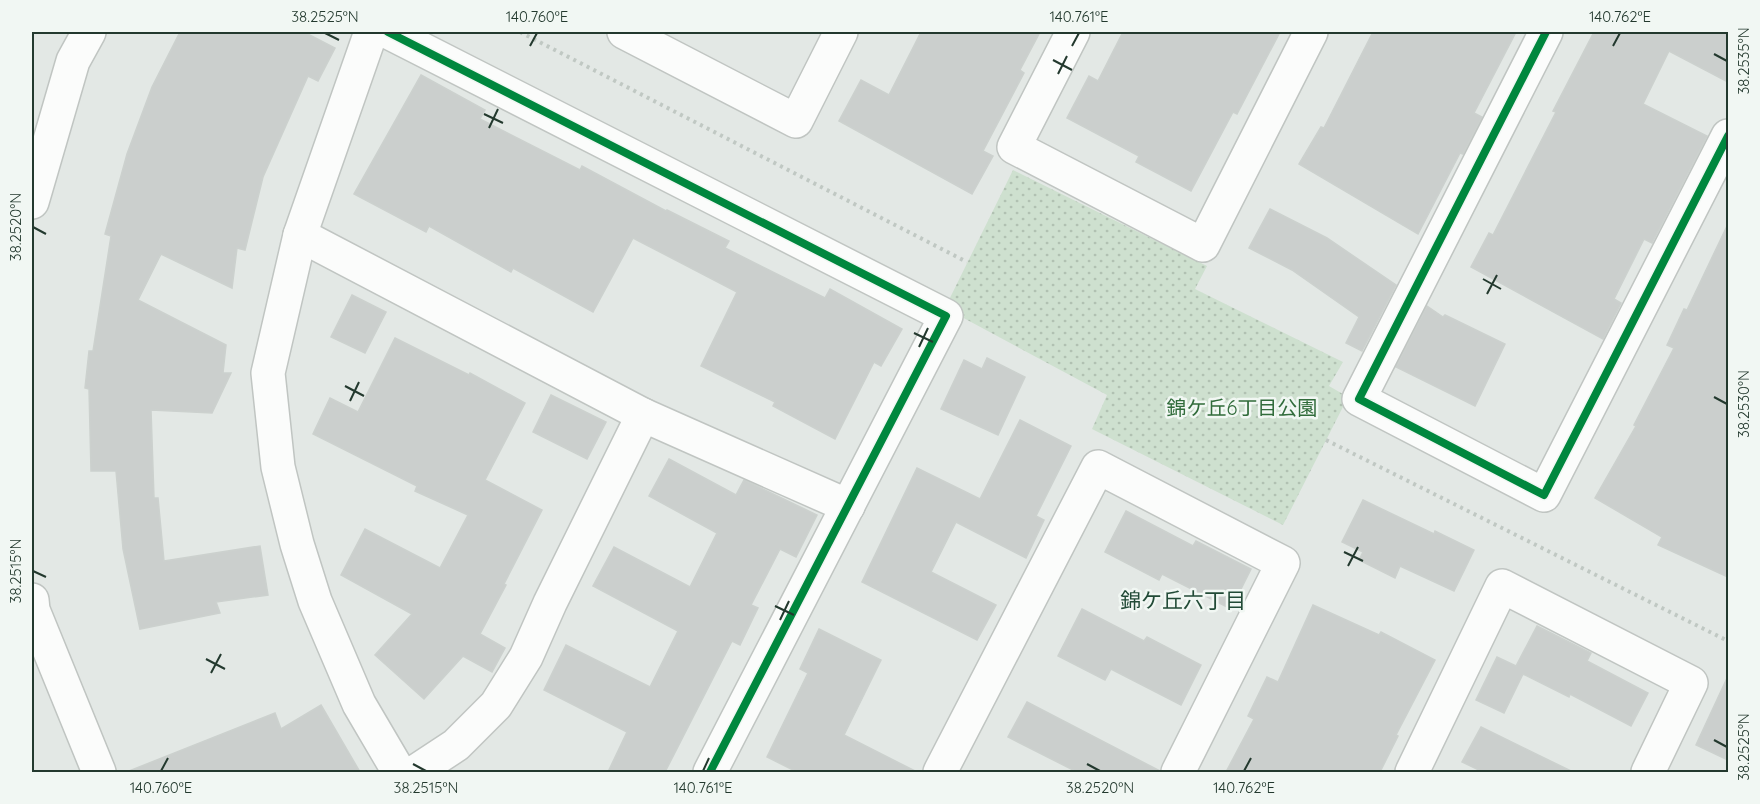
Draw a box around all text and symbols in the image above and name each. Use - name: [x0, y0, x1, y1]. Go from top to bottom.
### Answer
- text: 38.2525°N: [291, 7, 359, 26]
- text: 140.760°E: [506, 7, 568, 26]
- text: 140.761°E: [1049, 7, 1109, 26]
- text: 140.762°E: [1589, 7, 1651, 26]
- text: 38.2535°N: [1734, 27, 1753, 95]
- text: 38.2520°N: [6, 193, 25, 261]
- text: 38.2530°N: [1734, 370, 1753, 438]
- park label: 錦ケ丘6丁目公園: [1167, 395, 1317, 420]
- text: 38.2515°N: [6, 539, 25, 603]
- district label: 錦ケ丘六丁目: [1120, 587, 1246, 613]
- text: 38.2525°N: [1734, 713, 1753, 781]
- text: 140.760°E: [130, 778, 192, 797]
- text: 38.2515°N: [394, 778, 458, 797]
- text: 140.761°E: [673, 778, 733, 797]
- text: 38.2520°N: [1066, 778, 1134, 797]
- text: 140.762°E: [1213, 778, 1275, 797]

